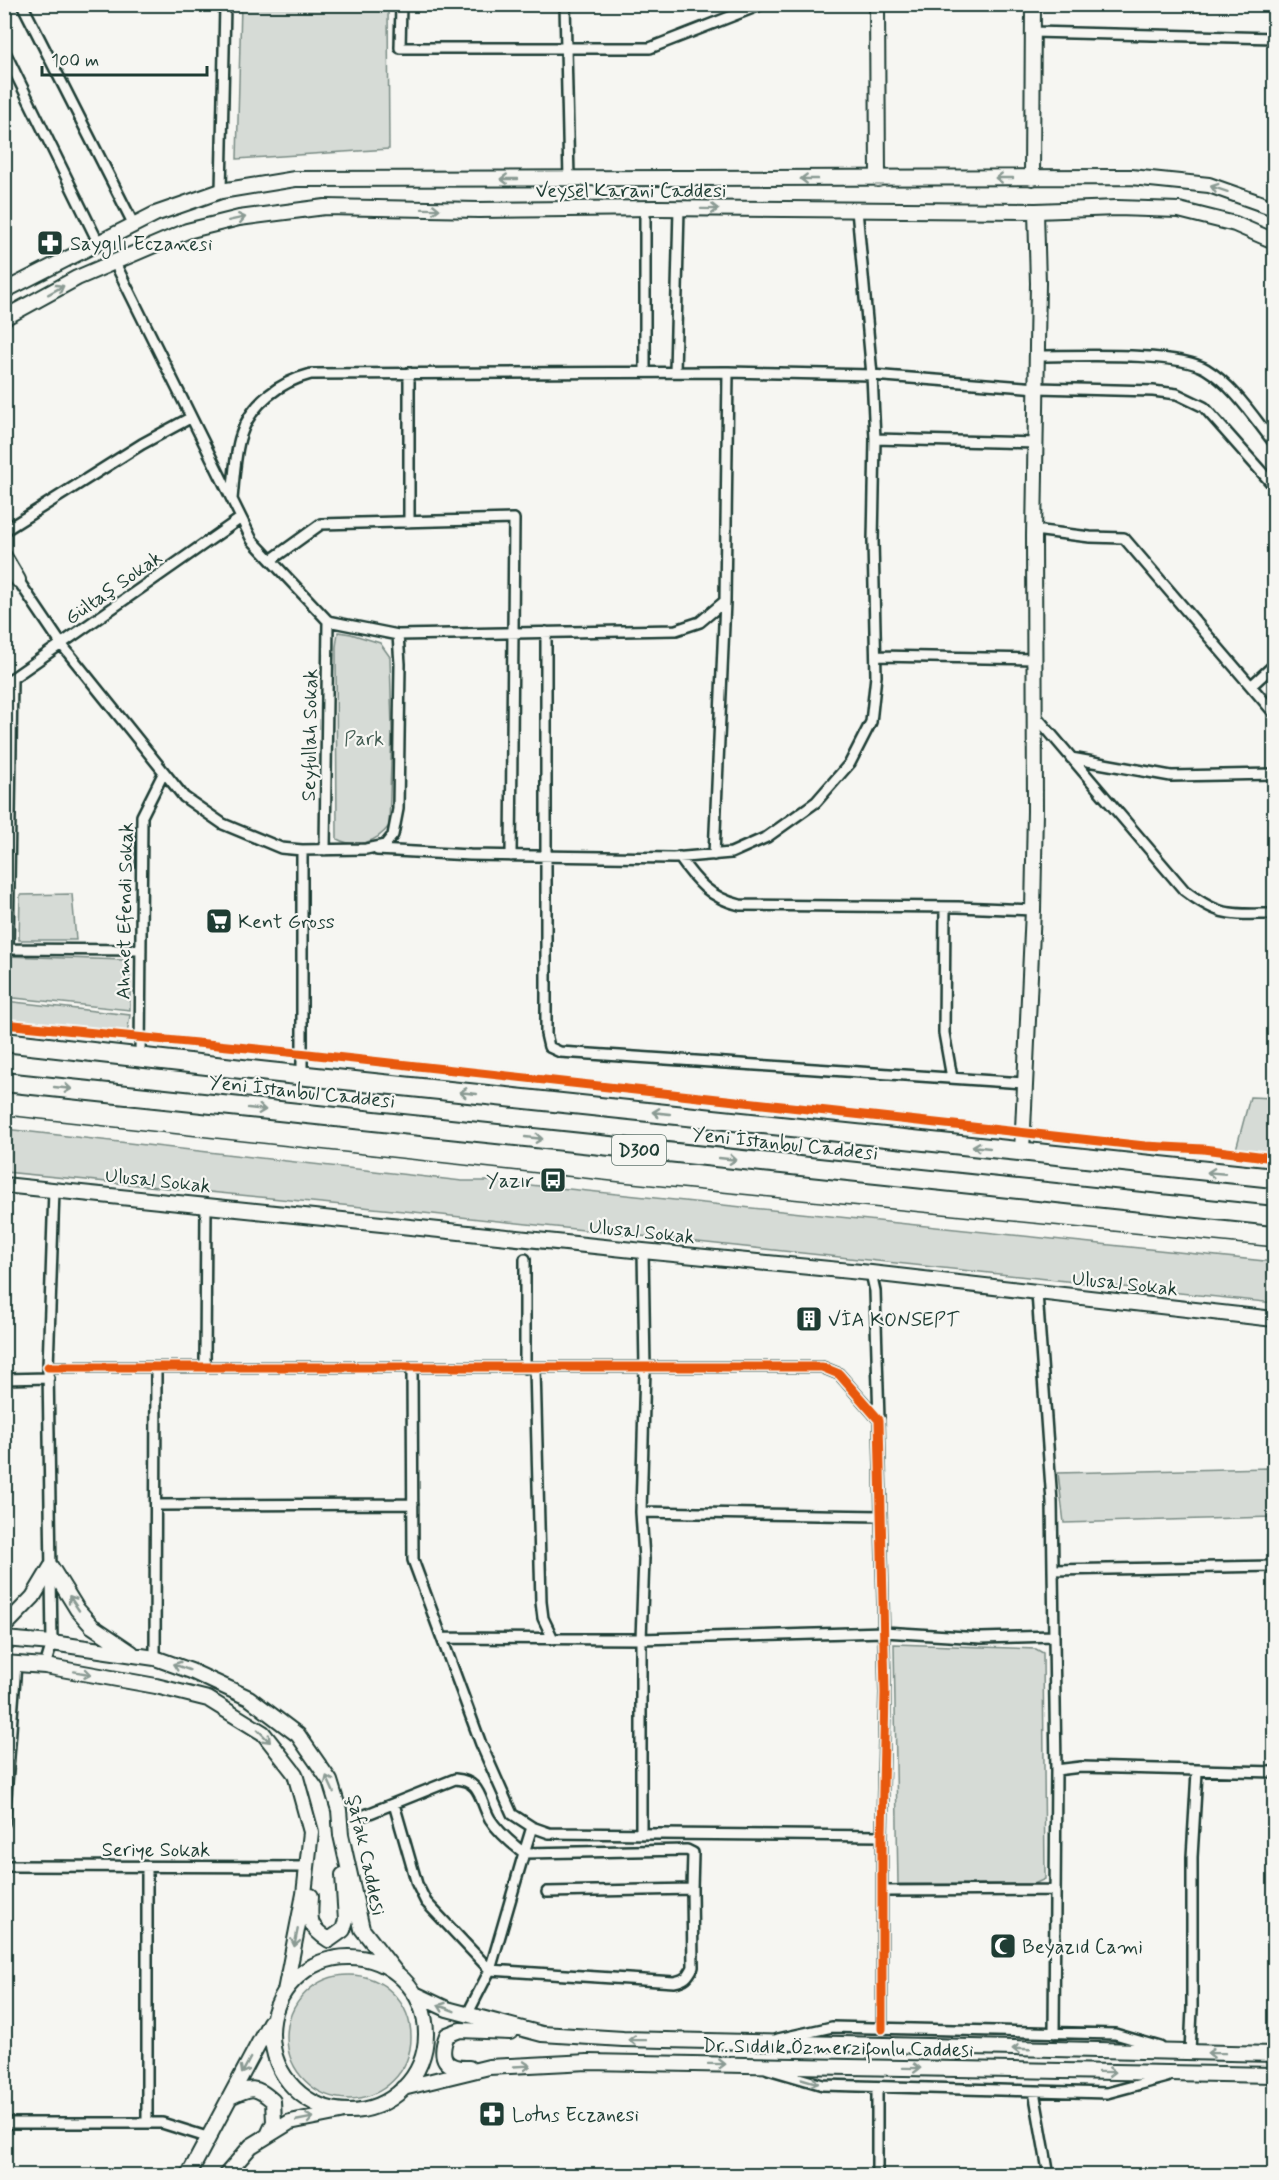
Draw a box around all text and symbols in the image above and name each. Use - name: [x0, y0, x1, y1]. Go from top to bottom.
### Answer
- scale bar: [42, 39, 207, 77]
- text: 100 m: [51, 49, 99, 73]
- one-way arrow: [995, 172, 1015, 184]
- one-way arrow: [500, 173, 520, 185]
- one-way arrow: [800, 173, 820, 185]
- street label: Veysel Karani Caddesi: [535, 178, 727, 205]
- one-way arrow: [1210, 182, 1229, 193]
- one-way arrow: [420, 203, 440, 215]
- one-way arrow: [699, 203, 719, 215]
- one-way arrow: [226, 213, 246, 224]
- pharmacy icon: Saygılı Eczanesi: [35, 228, 65, 258]
- place label: Saygılı Eczanesi: [70, 231, 213, 259]
- one-way arrow: [47, 284, 64, 296]
- street label: Gültaş Sokak: [60, 545, 168, 632]
- street label: Seyfullah Sokak: [296, 668, 325, 802]
- park label: Park: [344, 726, 384, 753]
- street label: Ahmet Efendi Sokak: [110, 822, 141, 1000]
- supermarket icon: Kent Gross: [204, 906, 234, 936]
- place label: Kent Gross: [238, 909, 335, 936]
- street label: Yeni İstanbul Caddesi: [207, 1069, 396, 1116]
- one-way arrow: [52, 1083, 72, 1094]
- one-way arrow: [458, 1087, 478, 1098]
- one-way arrow: [246, 1104, 266, 1115]
- one-way arrow: [652, 1108, 672, 1119]
- street label: Yeni İstanbul Caddesi: [690, 1121, 879, 1168]
- one-way arrow: [524, 1133, 543, 1144]
- road number: D300: [612, 1135, 666, 1165]
- one-way arrow: [971, 1141, 991, 1152]
- one-way arrow: [717, 1154, 737, 1165]
- street label: Ulusal Sokak: [104, 1163, 212, 1200]
- bus stop icon: Yazır: [538, 1165, 568, 1195]
- one-way arrow: [1207, 1167, 1227, 1178]
- place label: Yazır: [486, 1168, 534, 1195]
- street label: Ulusal Sokak: [588, 1214, 696, 1251]
- street label: Ulusal Sokak: [1071, 1266, 1179, 1303]
- building icon: VİA KONSEPT: [794, 1304, 824, 1334]
- place label: VİA KONSEPT: [828, 1307, 961, 1334]
- one-way arrow: [68, 1596, 80, 1612]
- one-way arrow: [172, 1661, 191, 1672]
- one-way arrow: [73, 1668, 93, 1679]
- one-way arrow: [256, 1729, 271, 1744]
- one-way arrow: [324, 1776, 335, 1794]
- street label: Şafak Caddesi: [340, 1792, 392, 1918]
- street label: Seriye Sokak: [102, 1837, 210, 1864]
- one-way arrow: [290, 1927, 301, 1947]
- mosque icon: Beyazıd Cami: [988, 1931, 1018, 1961]
- place label: Beyazıd Cami: [1022, 1934, 1143, 1961]
- one-way arrow: [437, 2002, 456, 2013]
- street label: Dr. Sıddık Özmerzifonlu Caddesi: [702, 2033, 974, 2066]
- one-way arrow: [628, 2034, 648, 2045]
- one-way arrow: [1012, 2044, 1032, 2055]
- one-way arrow: [1207, 2047, 1227, 2059]
- one-way arrow: [240, 2057, 251, 2075]
- one-way arrow: [706, 2059, 726, 2070]
- one-way arrow: [511, 2060, 531, 2071]
- one-way arrow: [901, 2062, 921, 2074]
- one-way arrow: [1096, 2066, 1116, 2078]
- one-way arrow: [800, 2076, 819, 2088]
- pharmacy icon: Lotus Eczanesi: [477, 2099, 507, 2129]
- place label: Lotus Eczanesi: [512, 2102, 639, 2129]
- one-way arrow: [295, 2113, 314, 2124]

